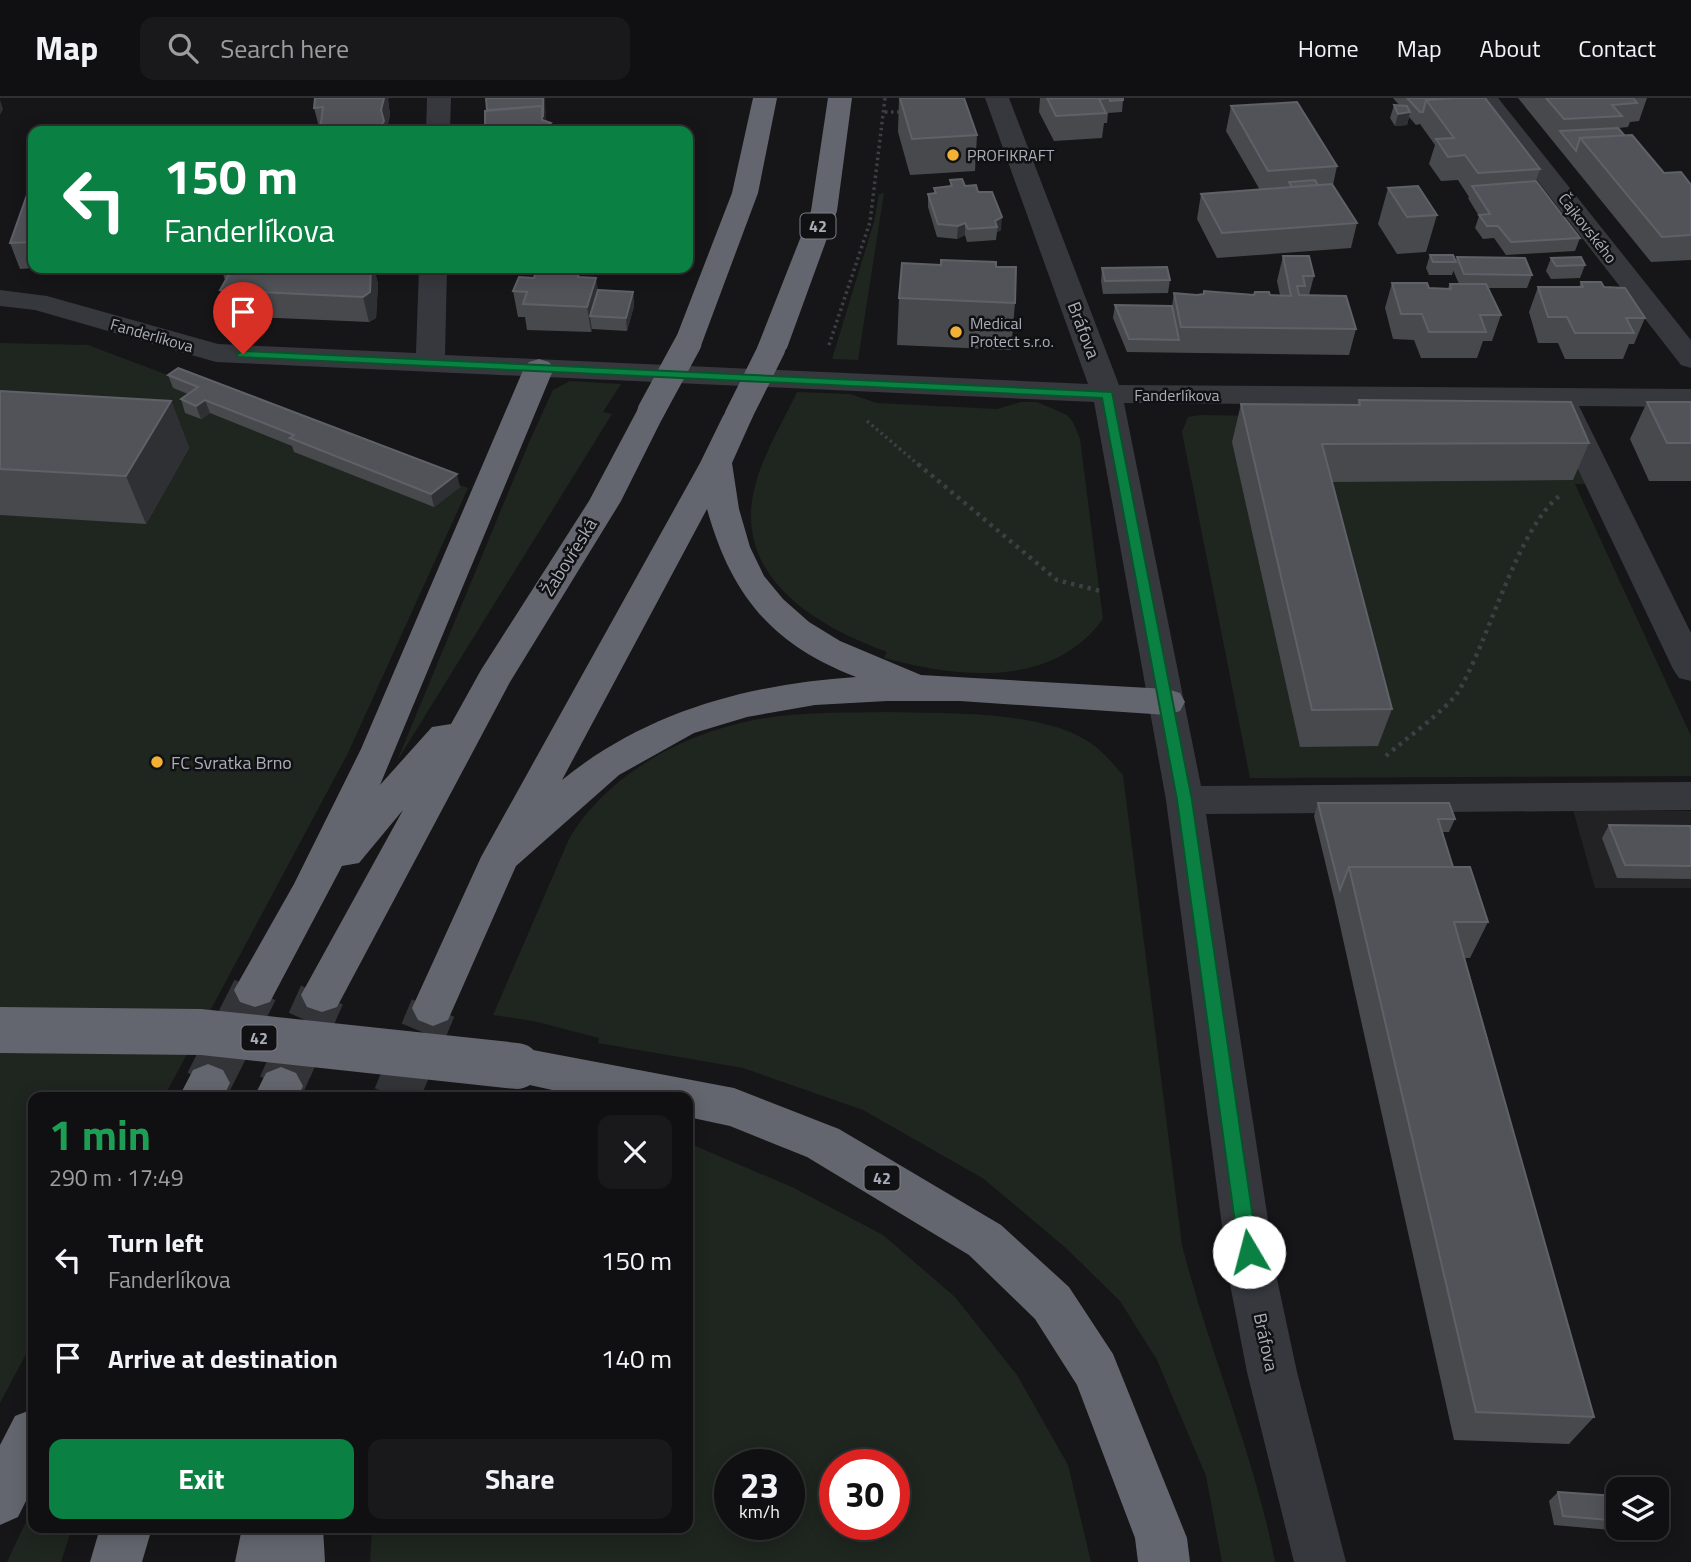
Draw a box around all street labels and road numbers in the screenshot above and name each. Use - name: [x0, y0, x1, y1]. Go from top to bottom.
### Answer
- street label: Čajkovského: [1553, 188, 1623, 268]
- road number: 42: [800, 214, 836, 238]
- street label: Bráfova: [1061, 298, 1107, 362]
- street label: Fanderlíkova: [108, 312, 196, 358]
- street label: Fanderlíkova: [1134, 383, 1220, 407]
- street label: Žabovřeská: [534, 513, 604, 601]
- road number: 42: [242, 1026, 276, 1050]
- road number: 42: [864, 1166, 900, 1190]
- street label: Bráfova: [1247, 1310, 1285, 1374]

